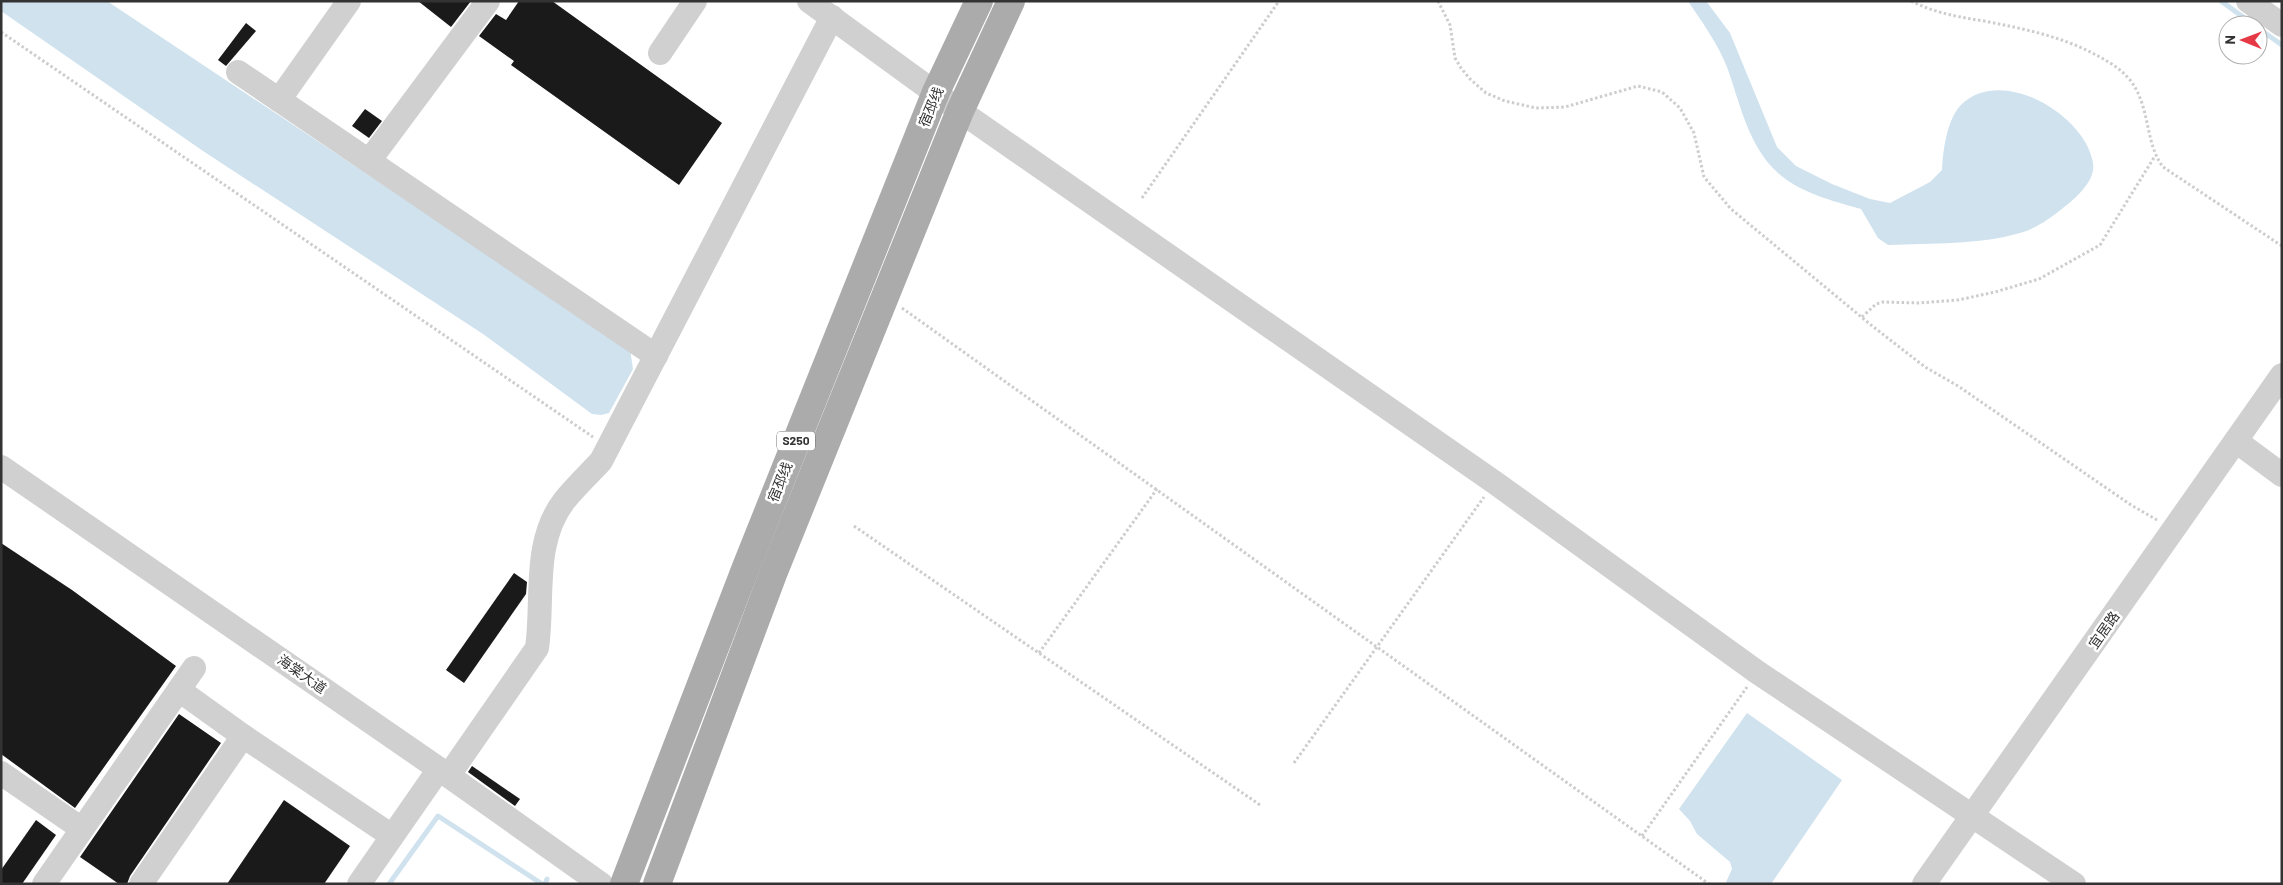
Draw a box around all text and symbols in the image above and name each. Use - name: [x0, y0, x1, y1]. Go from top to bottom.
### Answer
- north arrow: [2218, 15, 2268, 65]
- text: N: [2221, 35, 2238, 45]
- street label: 宿邳线: [915, 84, 947, 129]
- road number: S250: [777, 432, 815, 451]
- street label: 宿邳线: [764, 459, 795, 504]
- street label: 宜居路: [2085, 608, 2123, 652]
- street label: 海棠大道: [274, 651, 330, 697]

